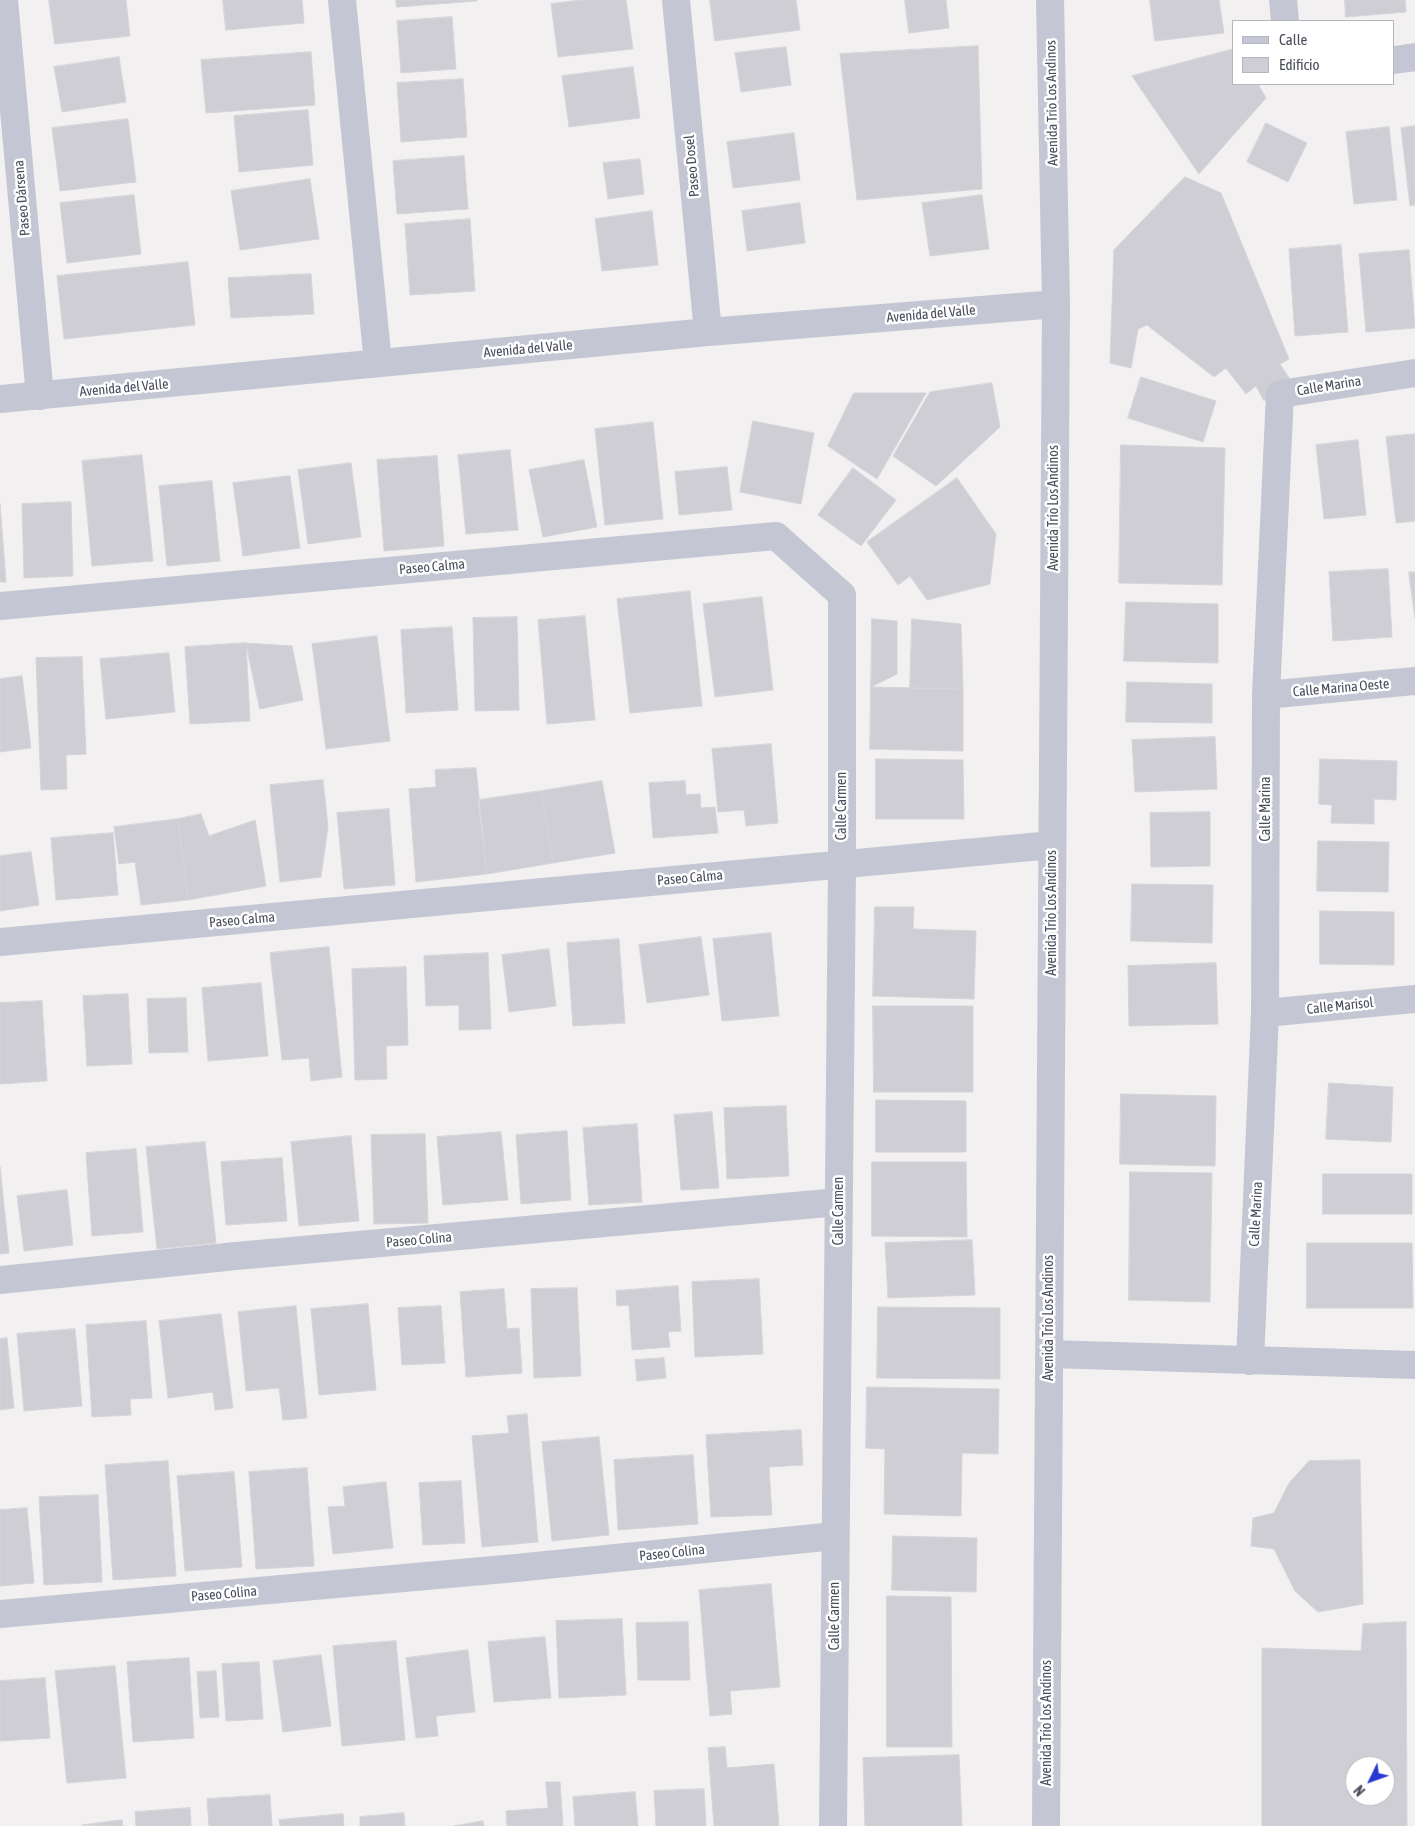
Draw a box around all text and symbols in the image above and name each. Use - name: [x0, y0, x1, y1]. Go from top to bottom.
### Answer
- legend: [1232, 20, 1395, 85]
- text: Calle: [1279, 31, 1307, 48]
- street label: Avenida Trío Los Andinos: [1043, 40, 1061, 166]
- text: Edificio: [1279, 56, 1320, 73]
- street label: Paseo Dosel: [681, 134, 703, 198]
- street label: Paseo Dársena: [10, 159, 34, 237]
- street label: Avenida del Valle: [886, 302, 976, 326]
- street label: Avenida del Valle: [483, 337, 573, 361]
- street label: Calle Marina: [1296, 373, 1362, 399]
- street label: Avenida del Valle: [79, 376, 169, 400]
- street label: Avenida Trío Los Andinos: [1046, 445, 1062, 571]
- street label: Paseo Calma: [398, 556, 466, 578]
- street label: Calle Marina Oeste: [1292, 675, 1390, 701]
- street label: Calle Carmen: [834, 772, 850, 840]
- street label: Calle Marina: [1258, 777, 1274, 841]
- street label: Avenida Trío Los Andinos: [1044, 850, 1060, 976]
- street label: Paseo Calma: [656, 867, 724, 889]
- street label: Paseo Calma: [208, 909, 276, 931]
- street label: Calle Marisol: [1306, 994, 1374, 1018]
- street label: Calle Carmen: [831, 1177, 847, 1245]
- street label: Calle Marina: [1246, 1181, 1266, 1247]
- street label: Paseo Colina: [385, 1229, 453, 1251]
- street label: Avenida Trío Los Andinos: [1041, 1255, 1057, 1381]
- street label: Paseo Colina: [638, 1541, 706, 1565]
- street label: Calle Carmen: [827, 1582, 843, 1650]
- street label: Paseo Colina: [190, 1583, 258, 1605]
- street label: Avenida Trío Los Andinos: [1039, 1660, 1055, 1786]
- north arrow: [1345, 1756, 1395, 1806]
- text: N: [1351, 1782, 1368, 1799]

